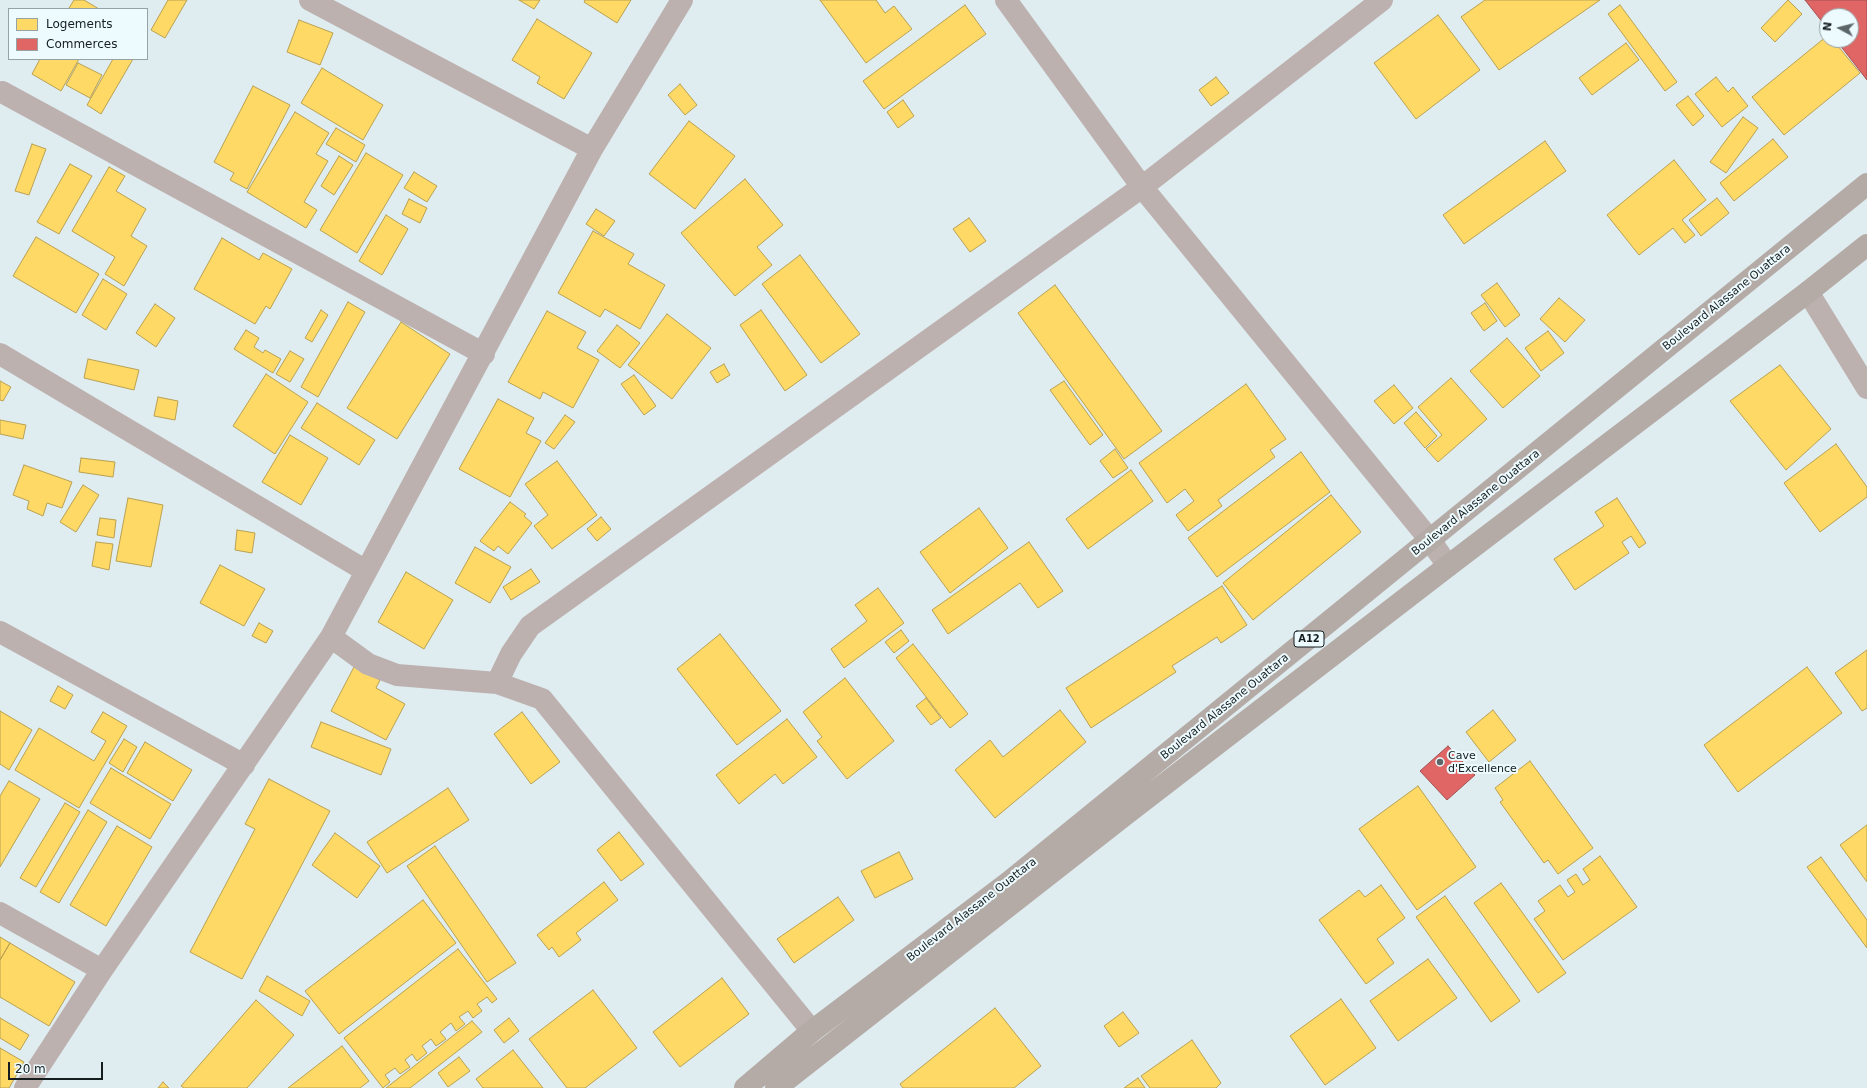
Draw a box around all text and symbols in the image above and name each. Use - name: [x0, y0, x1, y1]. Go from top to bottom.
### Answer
- legend: [8, 8, 148, 60]
- north arrow: [1819, 8, 1859, 48]
- text: Logements: [46, 17, 112, 31]
- text: N: [1821, 21, 1835, 32]
- text: Commerces: [46, 37, 117, 51]
- street label: Boulevard Alassane Ouattara: [1660, 242, 1794, 354]
- street label: Boulevard Alassane Ouattara: [1409, 447, 1543, 559]
- road number: A12: [1294, 631, 1324, 647]
- street label: Boulevard Alassane Ouattara: [1158, 651, 1292, 763]
- place label: Cave d'Excellence: [1448, 749, 1517, 775]
- marker: Cave d'Excellence: [1435, 757, 1445, 767]
- street label: Boulevard Alassane Ouattara: [905, 855, 1039, 965]
- scale bar: [10, 1054, 105, 1080]
- text: 20 m: [15, 1062, 46, 1076]

